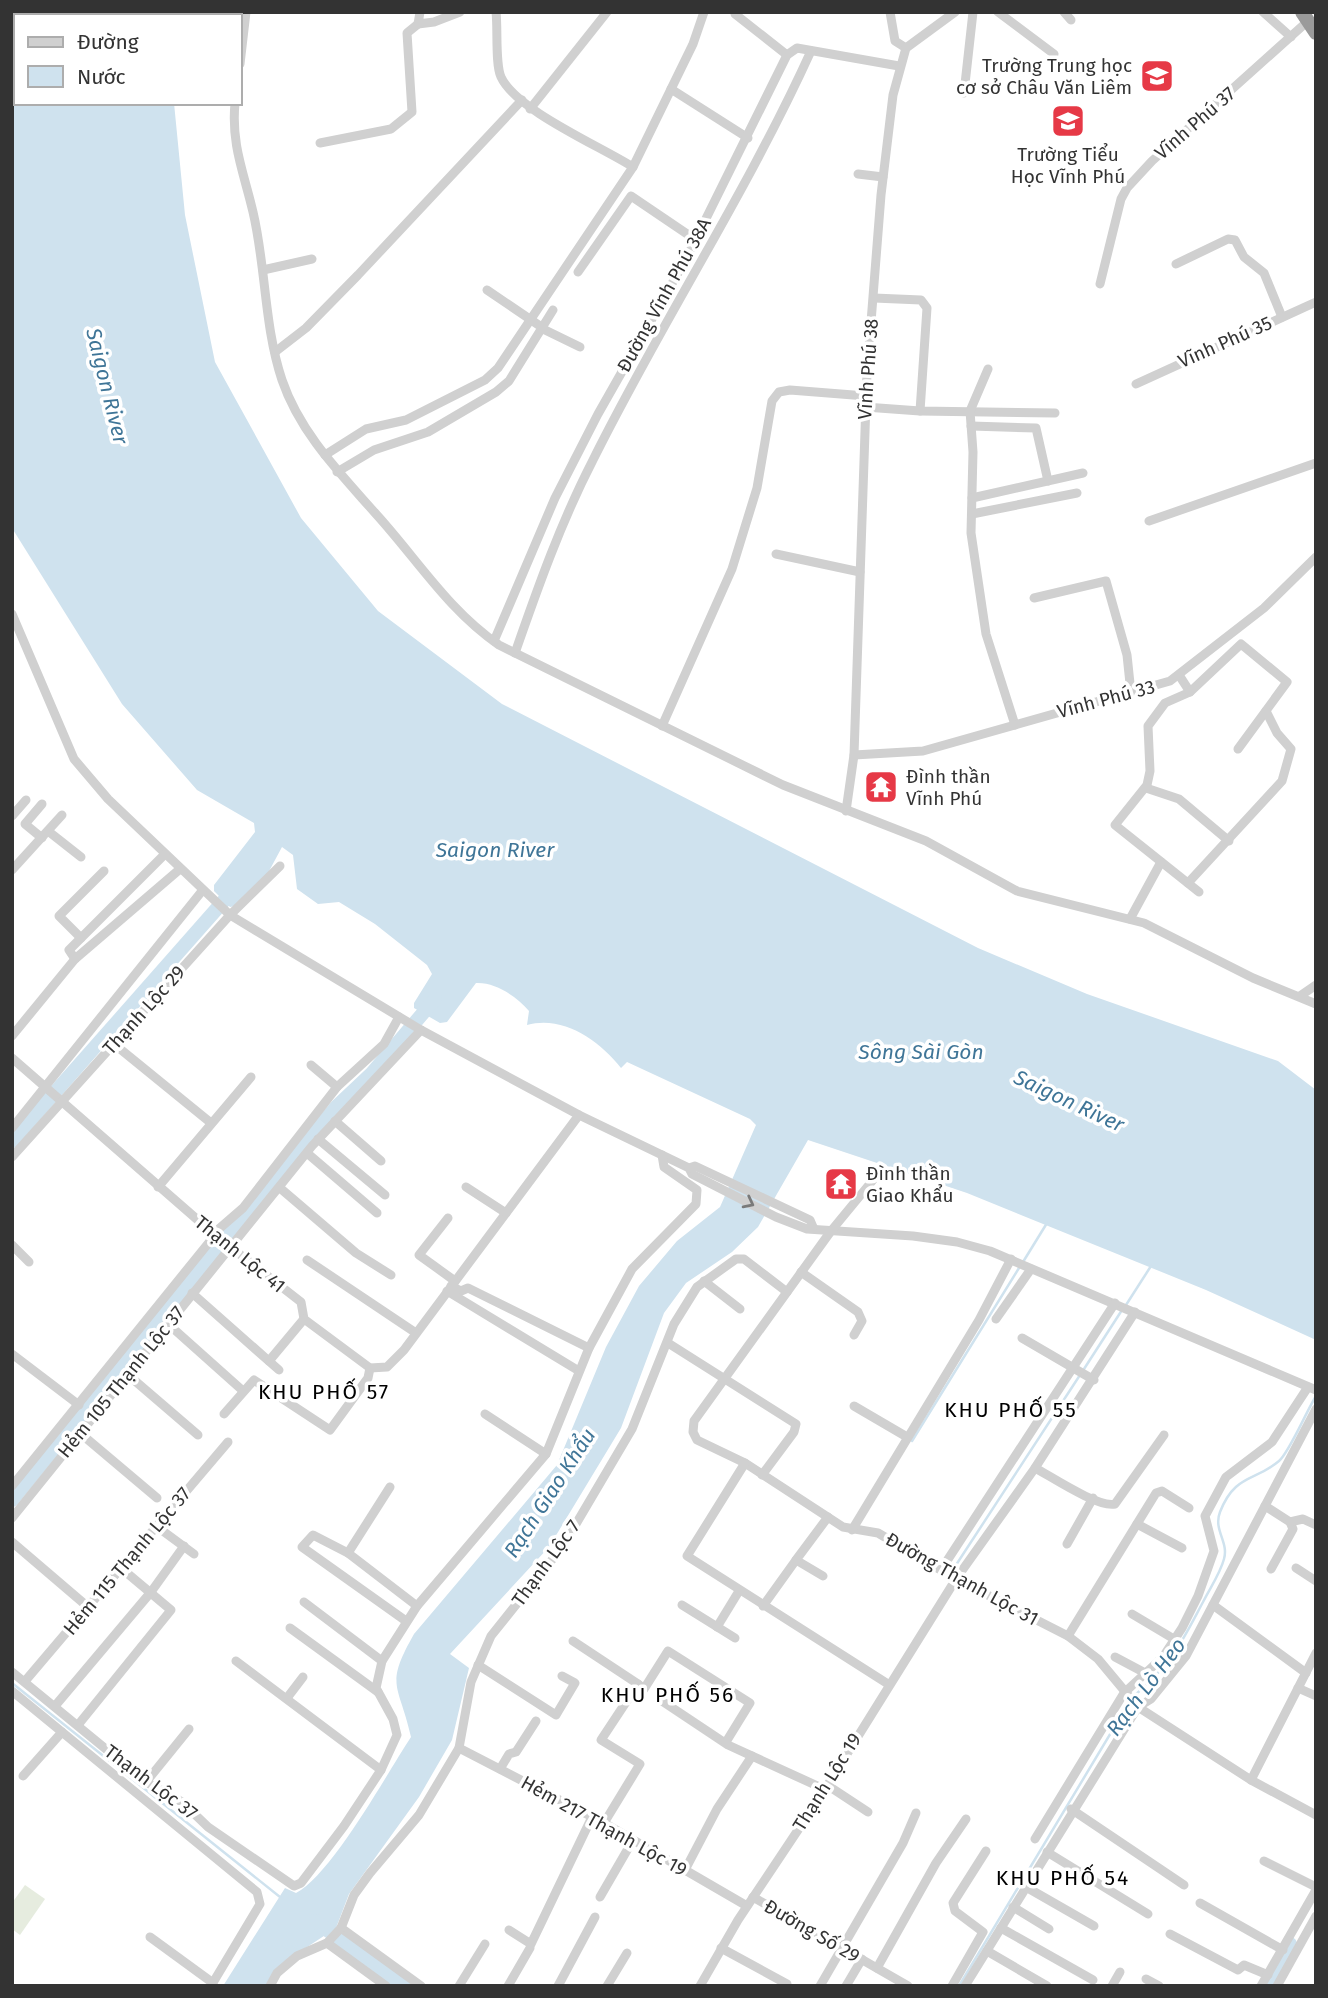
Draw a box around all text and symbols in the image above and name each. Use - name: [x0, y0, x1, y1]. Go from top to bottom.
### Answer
- legend: [14, 14, 242, 105]
- text: Đường: [77, 29, 139, 55]
- place label: Trường Trung học cơ sở Châu Văn Liêm: [956, 54, 1132, 99]
- school or university icon: Trường Trung học cơ sở Châu Văn Liêm: [1138, 57, 1176, 95]
- text: Nước: [77, 64, 126, 90]
- street label: Vĩnh Phú 37: [1150, 82, 1240, 164]
- school or university icon: Trường Tiểu Học Vĩnh Phú: [1049, 102, 1087, 140]
- place label: Trường Tiểu Học Vĩnh Phú: [1011, 143, 1125, 188]
- street label: Đường Vĩnh Phú 38A: [612, 214, 716, 376]
- street label: Vĩnh Phú 35: [1175, 311, 1275, 373]
- street label: Vĩnh Phú 38: [853, 318, 883, 420]
- water label: Saigon River: [80, 324, 134, 448]
- street label: Vĩnh Phú 33: [1055, 675, 1157, 723]
- place label: Đình thần Vĩnh Phú: [906, 765, 991, 810]
- temple icon: Đình thần Vĩnh Phú: [862, 768, 900, 806]
- water label: Saigon River: [435, 837, 555, 863]
- street label: Thạnh Lộc 29: [98, 961, 190, 1059]
- water label: Sông Sài Gòn: [857, 1039, 984, 1065]
- water label: Saigon River: [1009, 1064, 1129, 1138]
- place label: Đình thần Giao Khẩu: [866, 1162, 954, 1207]
- temple icon: Đình thần Giao Khẩu: [822, 1165, 860, 1203]
- one-way arrow: [742, 1195, 754, 1209]
- street label: Thạnh Lộc 41: [190, 1210, 290, 1298]
- street label: Hẻm 105 Thạnh Lộc 37: [53, 1301, 189, 1463]
- district label: KHU PHỐ 57: [258, 1377, 390, 1405]
- district label: KHU PHỐ 55: [944, 1395, 1078, 1423]
- water label: Rạch Giao Khẩu: [498, 1423, 601, 1562]
- street label: Hẻm 115 Thạnh Lộc 37: [58, 1482, 196, 1640]
- street label: Thạnh Lộc 7: [507, 1515, 585, 1611]
- street label: Đường Thạnh Lộc 31: [882, 1528, 1042, 1630]
- water label: Rạch Lò Heo: [1101, 1633, 1191, 1741]
- district label: KHU PHỐ 56: [601, 1680, 735, 1708]
- street label: Thạnh Lộc 19: [788, 1729, 866, 1835]
- street label: Thạnh Lộc 37: [100, 1740, 202, 1824]
- street label: Hẻm 217 Thạnh Lộc 19: [517, 1771, 691, 1881]
- district label: KHU PHỐ 54: [996, 1863, 1130, 1891]
- street label: Đường Số 29: [760, 1894, 864, 1968]

